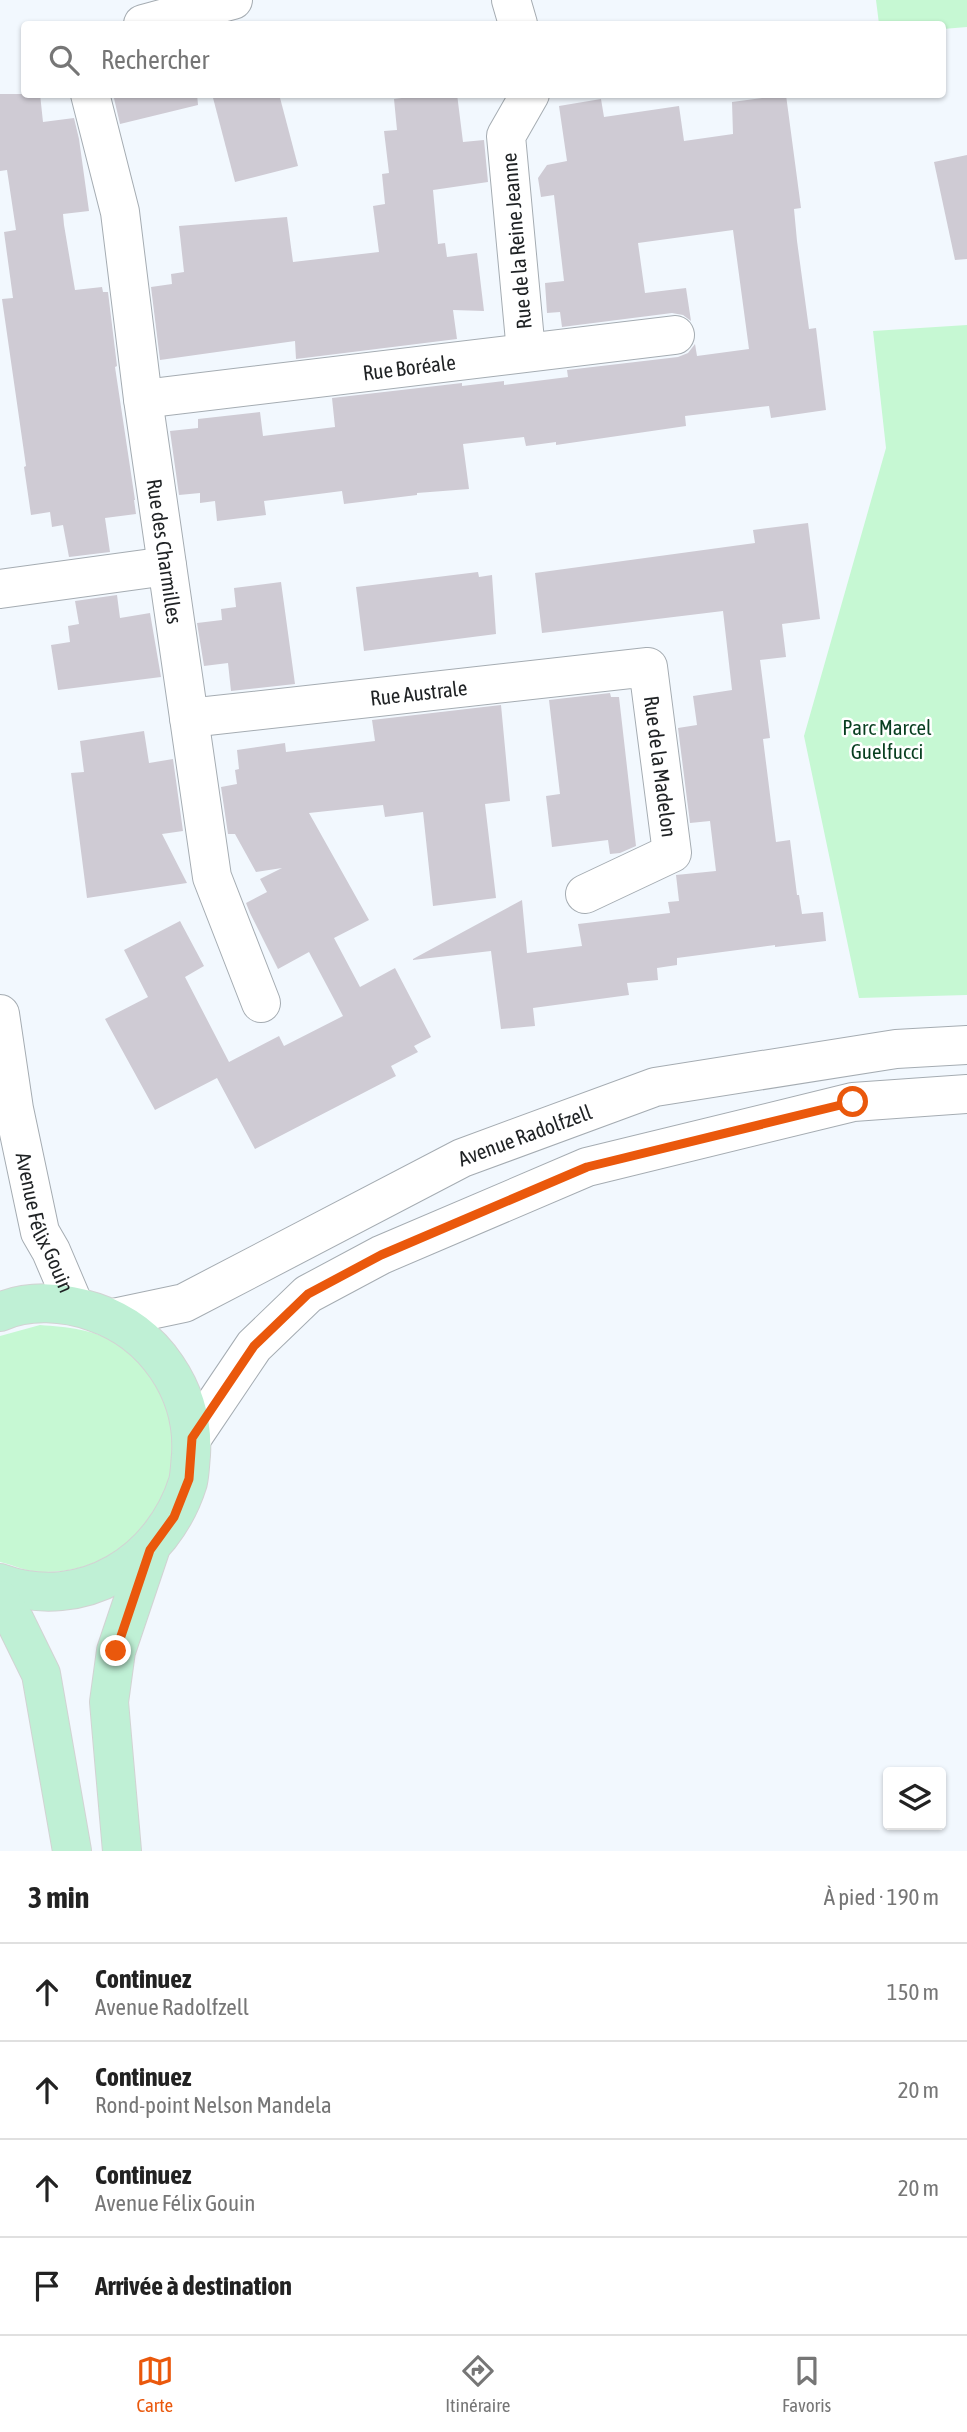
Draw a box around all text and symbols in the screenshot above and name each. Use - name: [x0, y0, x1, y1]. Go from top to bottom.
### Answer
- search box: [21, 21, 946, 98]
- icon: search: [45, 41, 83, 79]
- text: Rechercher: [101, 45, 209, 75]
- street label: Rue de la Reine Jeanne: [496, 152, 536, 330]
- street label: Rue Boréale: [361, 350, 457, 384]
- street label: Rue des Charmilles: [143, 477, 187, 625]
- street label: Rue Australe: [369, 675, 468, 710]
- street label: Rue de la Madelon: [640, 694, 682, 839]
- park label: Parc Marcel Guelfucci: [842, 715, 932, 763]
- route start: [837, 1086, 868, 1117]
- street label: Avenue Radolfzell: [455, 1099, 595, 1170]
- street label: Avenue Félix Gouin: [11, 1150, 79, 1296]
- route end: [100, 1635, 131, 1666]
- map controls: [883, 1767, 946, 1830]
- button: layers: [883, 1767, 946, 1830]
- text: 3 min: [28, 1880, 89, 1914]
- text: À pied · 190 m: [824, 1884, 939, 1910]
- text: Continuez: [95, 1964, 191, 1994]
- icon: ahead: [28, 1973, 66, 2011]
- text: 150 m: [887, 1979, 939, 2005]
- text: Avenue Radolfzell: [95, 1994, 249, 2020]
- text: Continuez: [95, 2062, 191, 2092]
- icon: ahead: [28, 2071, 66, 2109]
- text: 20 m: [898, 2077, 939, 2103]
- text: Rond-point Nelson Mandela: [95, 2092, 332, 2118]
- text: Continuez: [95, 2160, 191, 2190]
- icon: ahead: [28, 2169, 66, 2207]
- text: 20 m: [898, 2175, 939, 2201]
- text: Avenue Félix Gouin: [95, 2190, 255, 2216]
- icon: arrive: [28, 2267, 66, 2305]
- text: Arrivée à destination: [95, 2271, 292, 2301]
- tab: Carte: [136, 2352, 174, 2416]
- tab: Itinéraire: [445, 2352, 510, 2416]
- tab: Favoris: [782, 2352, 831, 2416]

